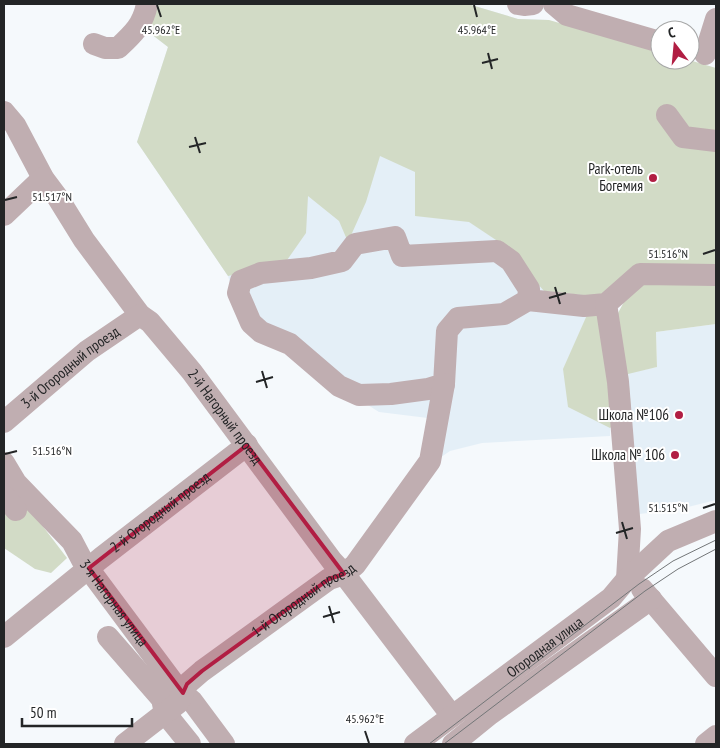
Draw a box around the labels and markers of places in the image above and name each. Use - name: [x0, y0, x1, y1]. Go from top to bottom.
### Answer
- place label: Park-отель Богемия: [588, 159, 643, 195]
- marker: Park-отель Богемия: [647, 172, 659, 184]
- place label: Школа №106: [598, 405, 669, 424]
- marker: Школа №106: [673, 409, 685, 421]
- place label: Школа № 106: [591, 445, 665, 464]
- marker: Школа № 106: [669, 449, 681, 461]

